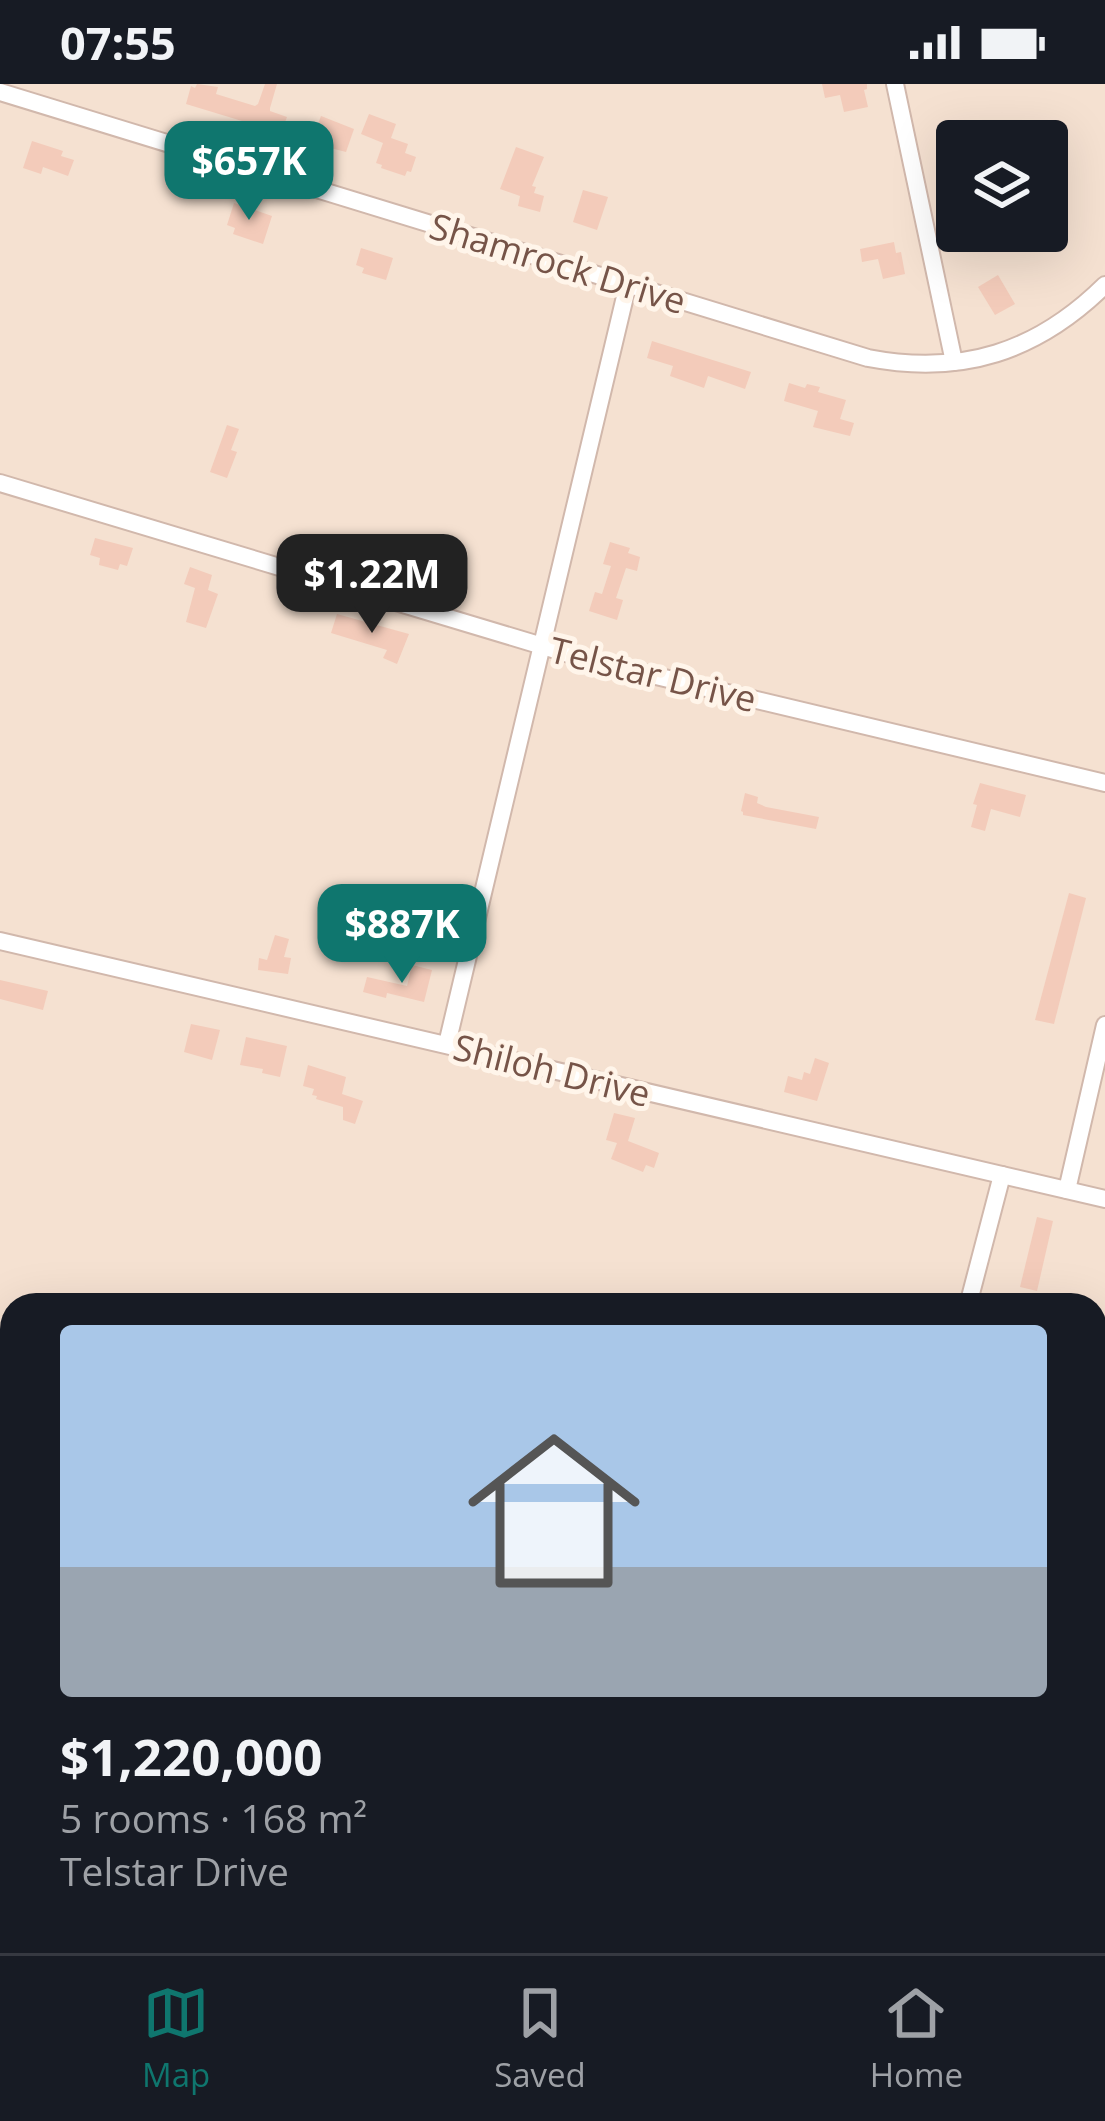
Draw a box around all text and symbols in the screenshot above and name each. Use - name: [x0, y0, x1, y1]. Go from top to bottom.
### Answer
- text: 07:55: [60, 12, 176, 73]
- map controls: [936, 120, 1068, 252]
- button: layers: [936, 120, 1068, 252]
- pin: $657K: [165, 121, 333, 223]
- text: $657K: [191, 133, 307, 186]
- street label: Shamrock Drive: [424, 201, 692, 325]
- pin: $1.22M: [274, 534, 470, 636]
- text: $1.22M: [303, 546, 441, 599]
- street label: Telstar Drive: [545, 625, 761, 723]
- pin: $887K: [318, 884, 486, 986]
- text: $887K: [344, 896, 460, 949]
- street label: Shiloh Drive: [448, 1022, 656, 1118]
- icon: home: [446, 1403, 662, 1619]
- text: $1,220,000: [60, 1721, 322, 1791]
- text: 5 rooms · 168 m²: [60, 1791, 367, 1844]
- text: Telstar Drive: [60, 1844, 289, 1897]
- tab: Map: [142, 1980, 210, 2097]
- tab: Saved: [494, 1980, 586, 2097]
- tab: Home: [870, 1980, 963, 2097]

